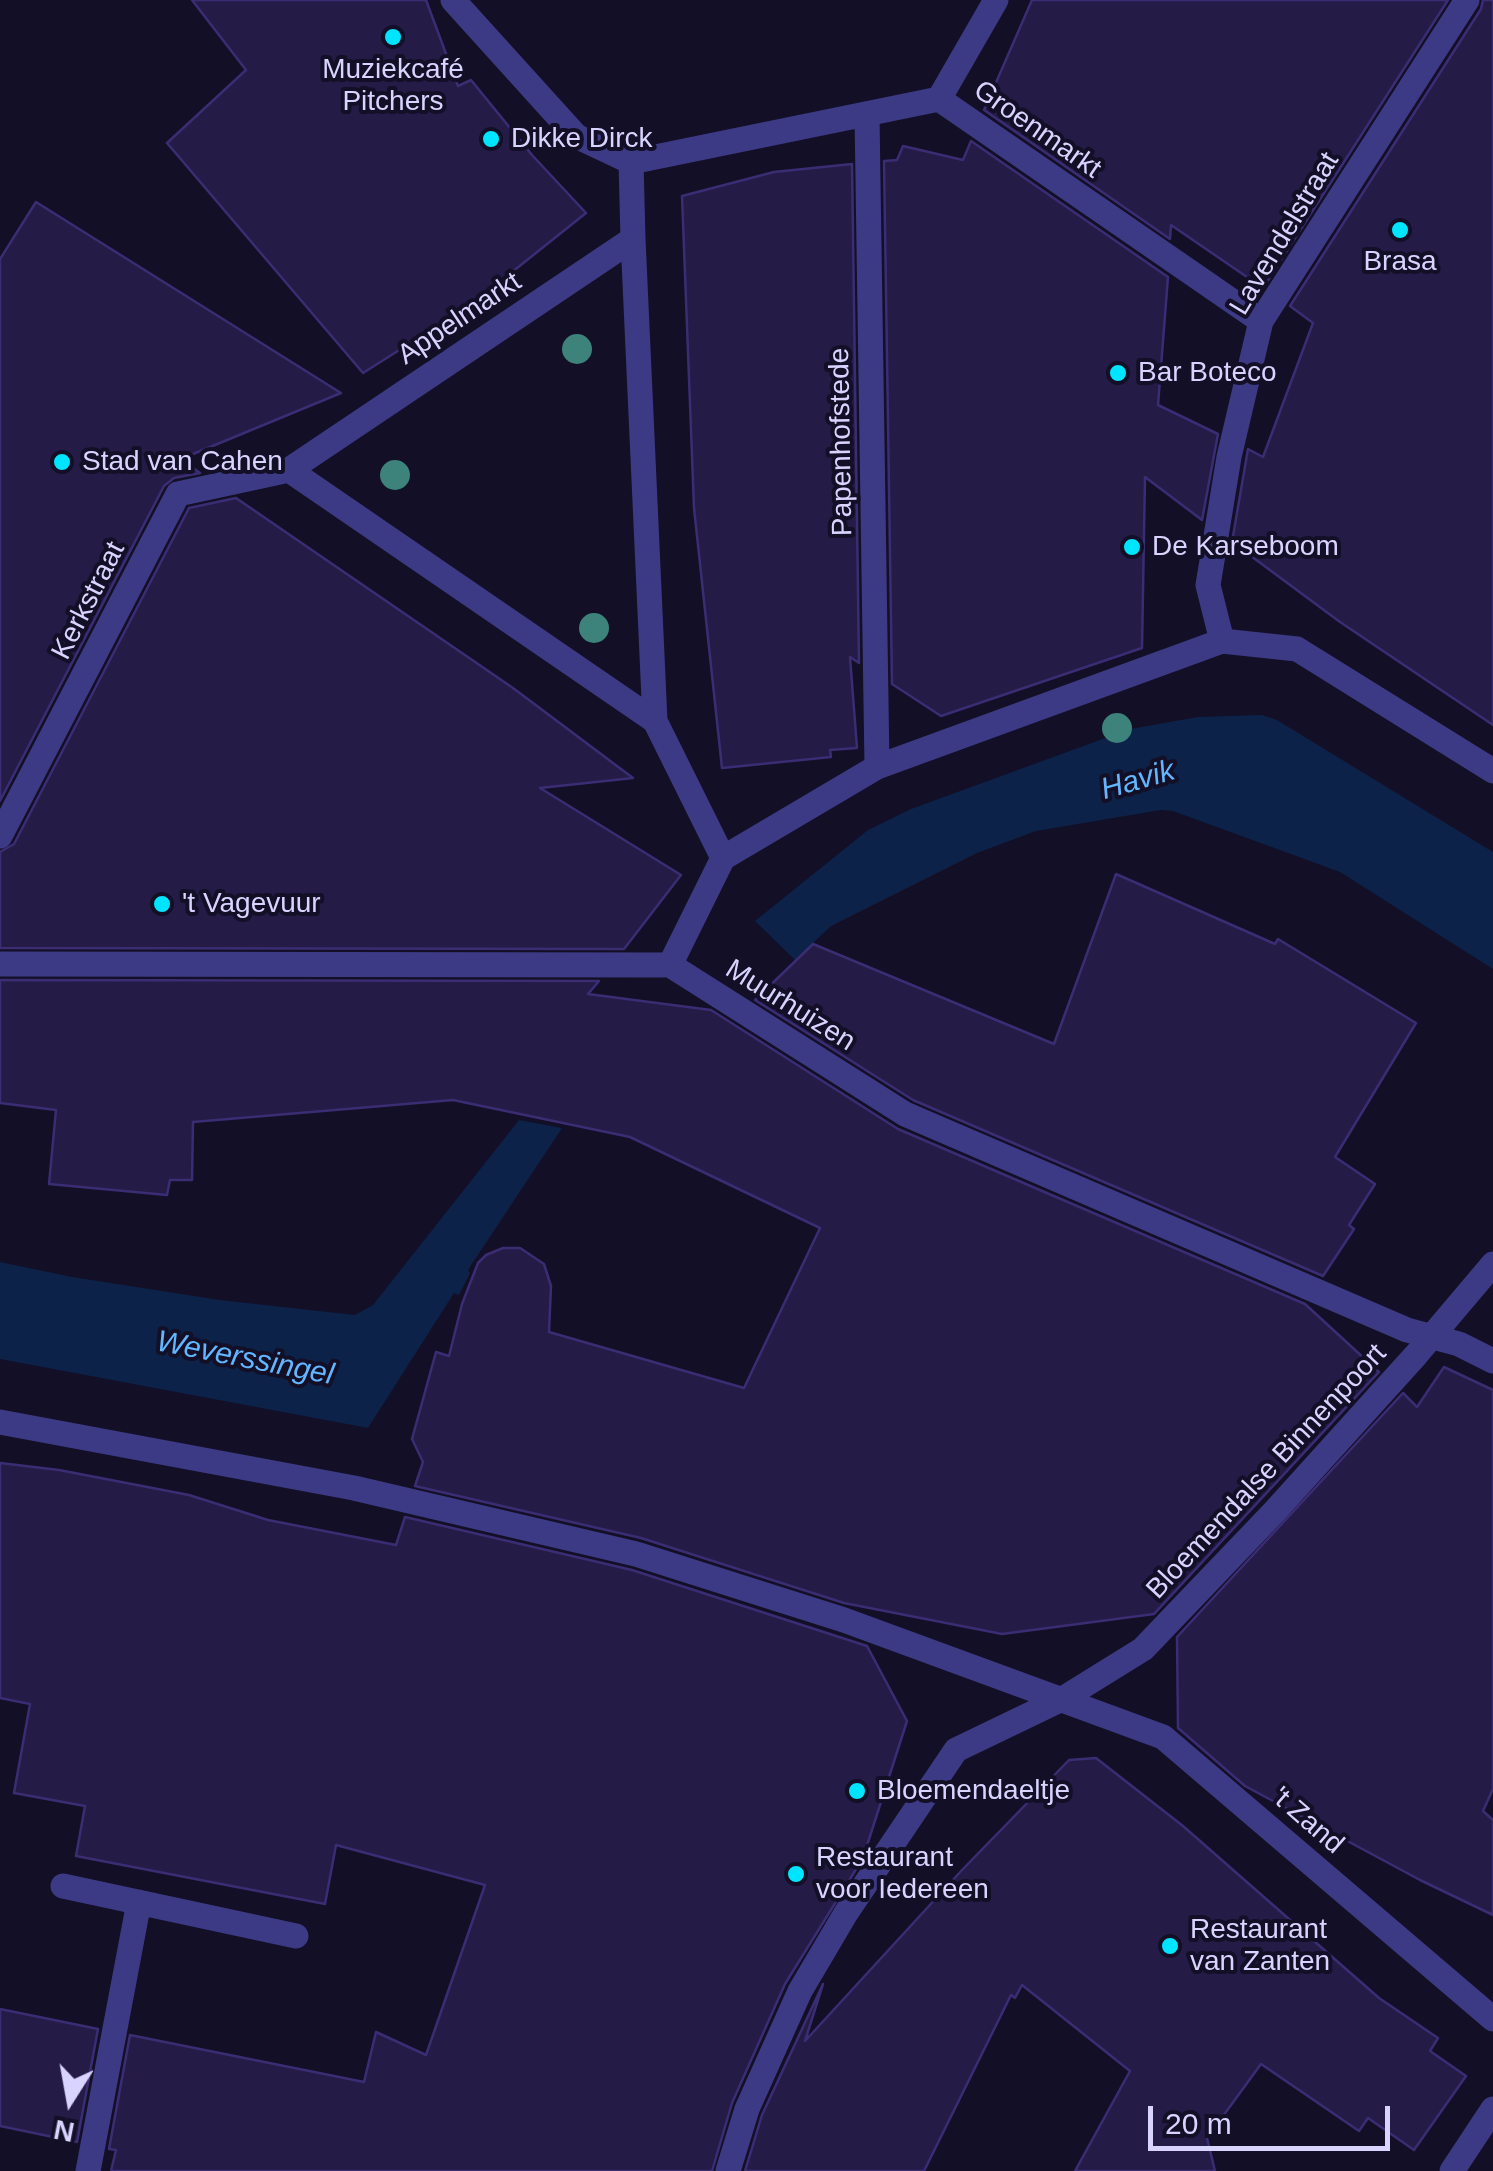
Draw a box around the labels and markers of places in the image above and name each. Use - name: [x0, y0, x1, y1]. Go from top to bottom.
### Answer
- marker: Muziekcafé Pitchers: [382, 26, 404, 48]
- place label: Muziekcafé Pitchers: [322, 53, 464, 119]
- place label: Dikke Dirck: [511, 122, 653, 156]
- marker: Dikke Dirck: [480, 128, 502, 150]
- marker: Brasa: [1389, 219, 1411, 241]
- place label: Brasa: [1363, 245, 1437, 279]
- place label: Bar Boteco: [1138, 356, 1277, 390]
- marker: Bar Boteco: [1107, 362, 1129, 384]
- place label: Stad van Cahen: [82, 445, 283, 479]
- marker: Stad van Cahen: [51, 451, 73, 473]
- place label: De Karseboom: [1152, 530, 1339, 564]
- marker: De Karseboom: [1121, 536, 1143, 558]
- place label: 't Vagevuur: [182, 887, 321, 921]
- marker: 't Vagevuur: [151, 893, 173, 915]
- place label: Bloemendaeltje: [877, 1774, 1070, 1808]
- marker: Bloemendaeltje: [846, 1780, 868, 1802]
- place label: Restaurant voor Iedereen: [816, 1841, 989, 1907]
- marker: Restaurant voor Iedereen: [785, 1863, 807, 1885]
- place label: Restaurant van Zanten: [1190, 1913, 1330, 1979]
- marker: Restaurant van Zanten: [1159, 1935, 1181, 1957]

